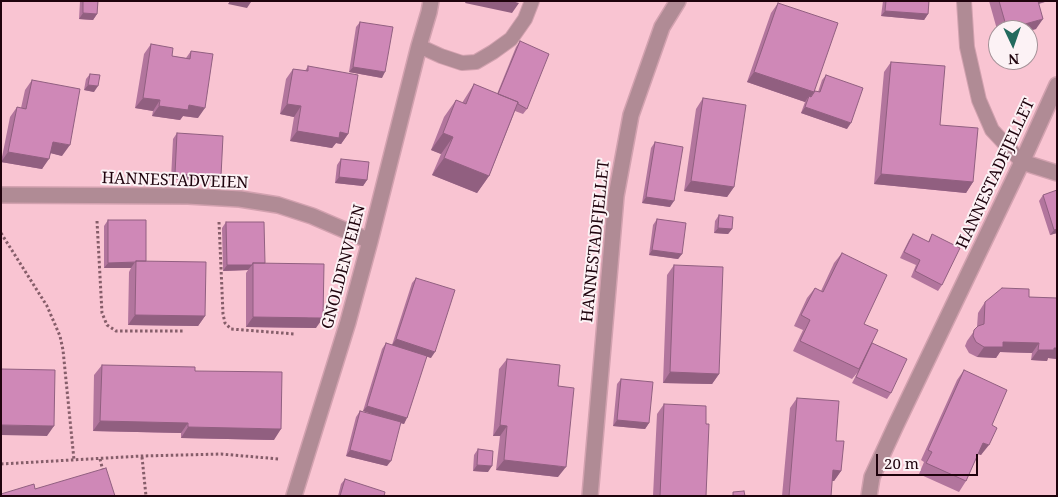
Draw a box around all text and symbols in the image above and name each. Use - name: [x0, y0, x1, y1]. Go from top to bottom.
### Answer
- north arrow: [988, 20, 1038, 70]
- text: N: [1008, 50, 1020, 69]
- street label: HANNESTADFJELLET: [953, 96, 1039, 252]
- street label: HANNESTADFJELLET: [578, 159, 614, 323]
- street label: HANNESTADVEIEN: [101, 169, 249, 193]
- street label: GNOLDENVEIEN: [318, 203, 370, 331]
- scale bar: [878, 444, 980, 476]
- text: 20 m: [884, 453, 919, 473]

